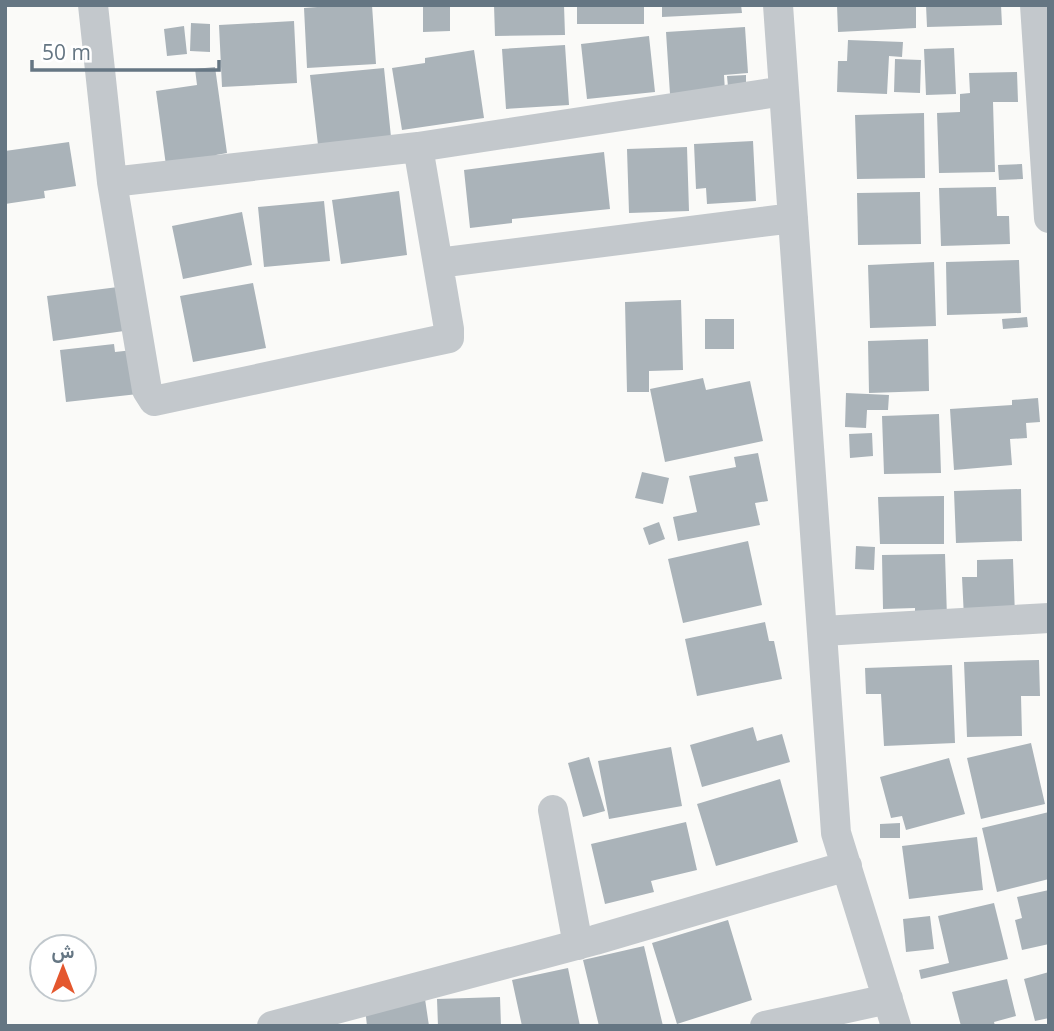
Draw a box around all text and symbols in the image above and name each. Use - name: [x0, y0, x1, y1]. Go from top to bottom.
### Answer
- scale bar: [32, 28, 219, 72]
- text: 50 m: [42, 38, 91, 66]
- north arrow: [28, 933, 98, 1003]
- text: ش: [52, 938, 75, 964]

